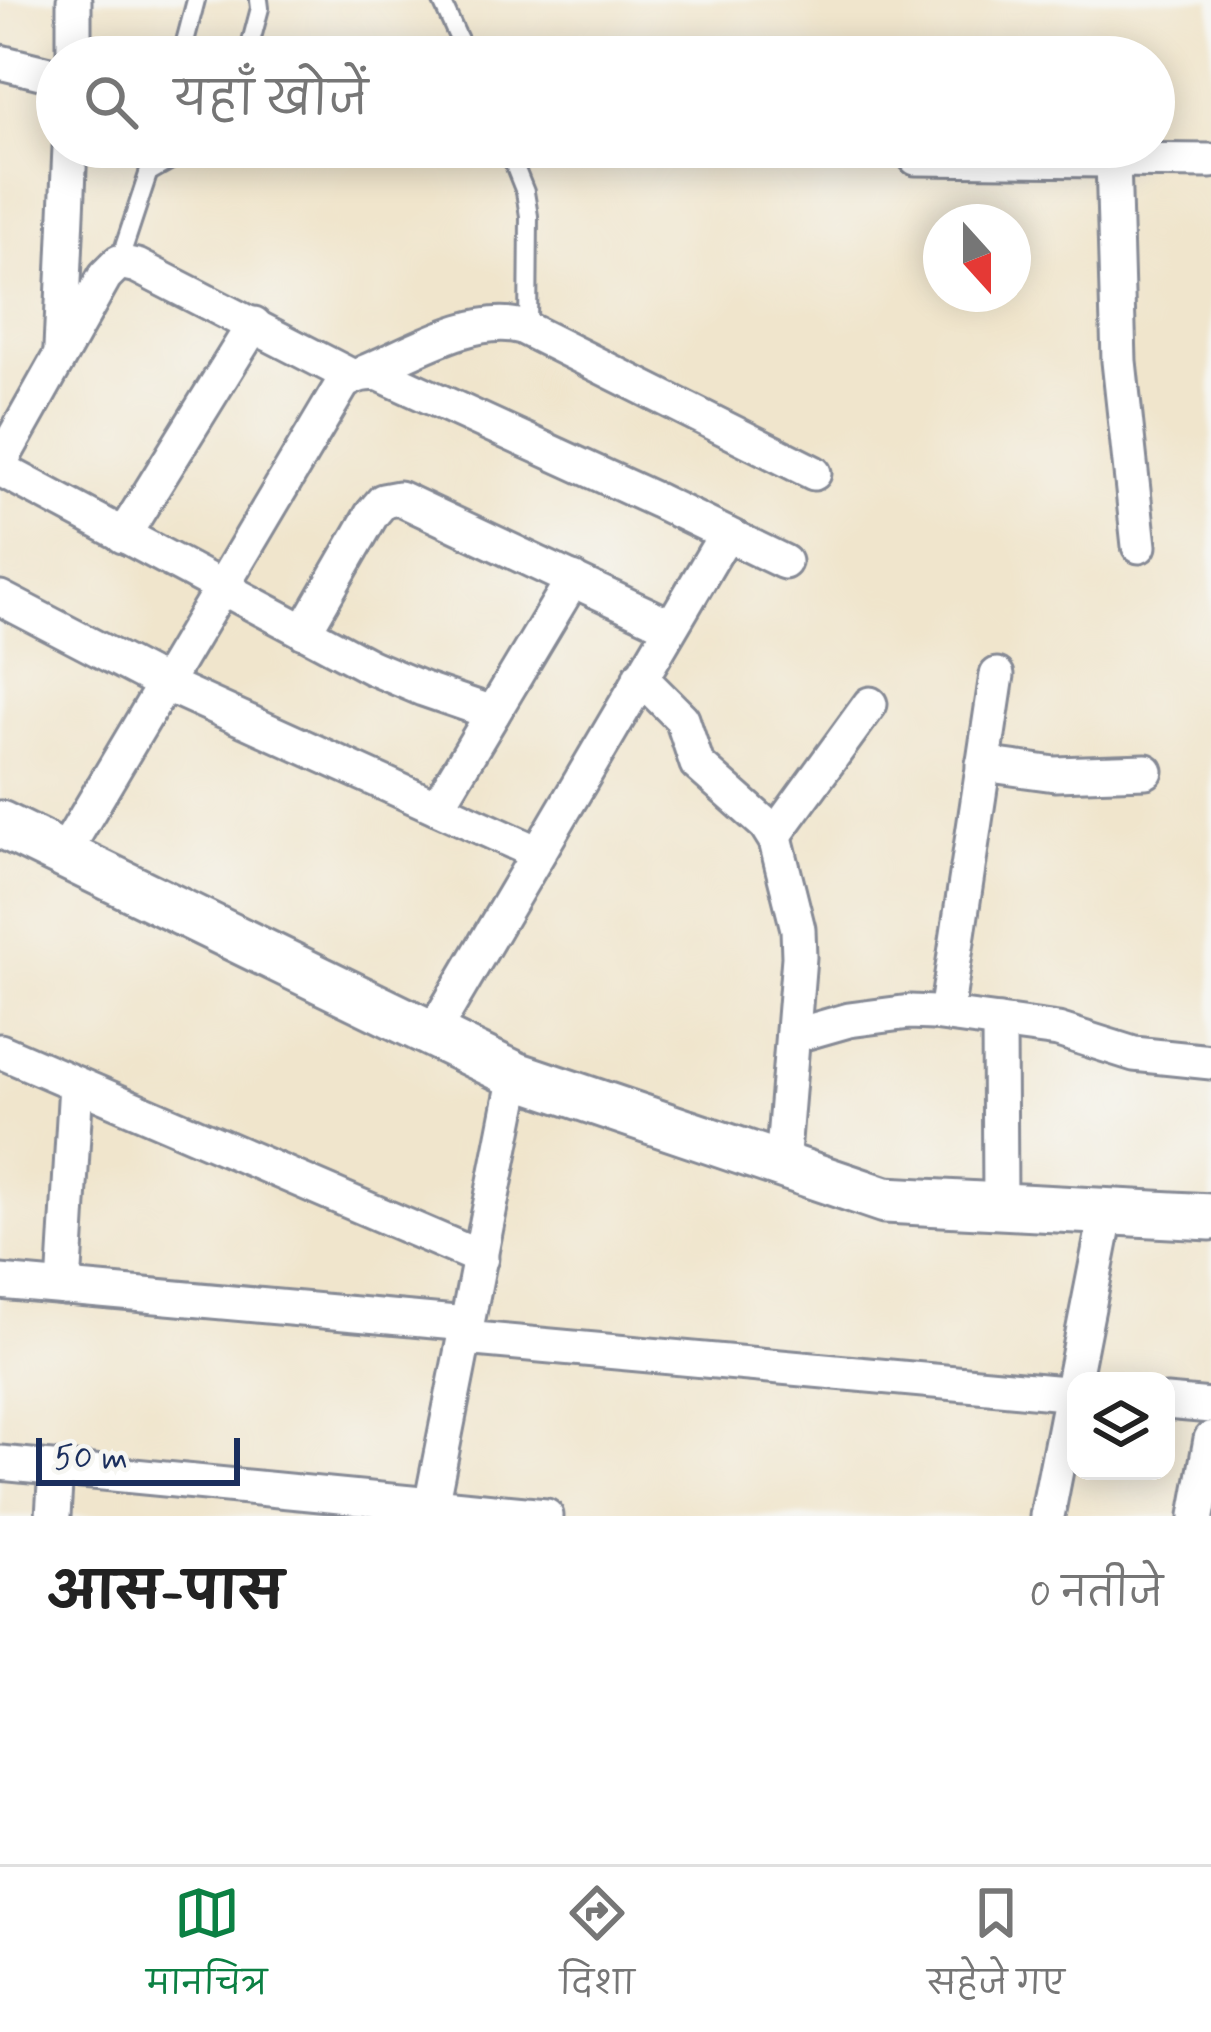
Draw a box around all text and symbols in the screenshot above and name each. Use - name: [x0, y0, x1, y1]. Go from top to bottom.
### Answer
- search box: [36, 36, 1175, 168]
- icon: search: [78, 69, 144, 135]
- text: यहाँ खोजें: [174, 72, 368, 131]
- north arrow: [923, 204, 1031, 312]
- map controls: [1067, 1372, 1175, 1480]
- button: layers: [1067, 1372, 1175, 1480]
- scale bar: [36, 1432, 240, 1485]
- text: 50 m: [54, 1437, 128, 1481]
- text: आस-पास: [48, 1561, 283, 1627]
- text: 0 नतीजे: [1030, 1569, 1163, 1620]
- tab: मानचित्र: [146, 1880, 267, 2019]
- tab: दिशा: [560, 1880, 635, 2019]
- tab: सहेजे गए: [927, 1880, 1065, 2019]

